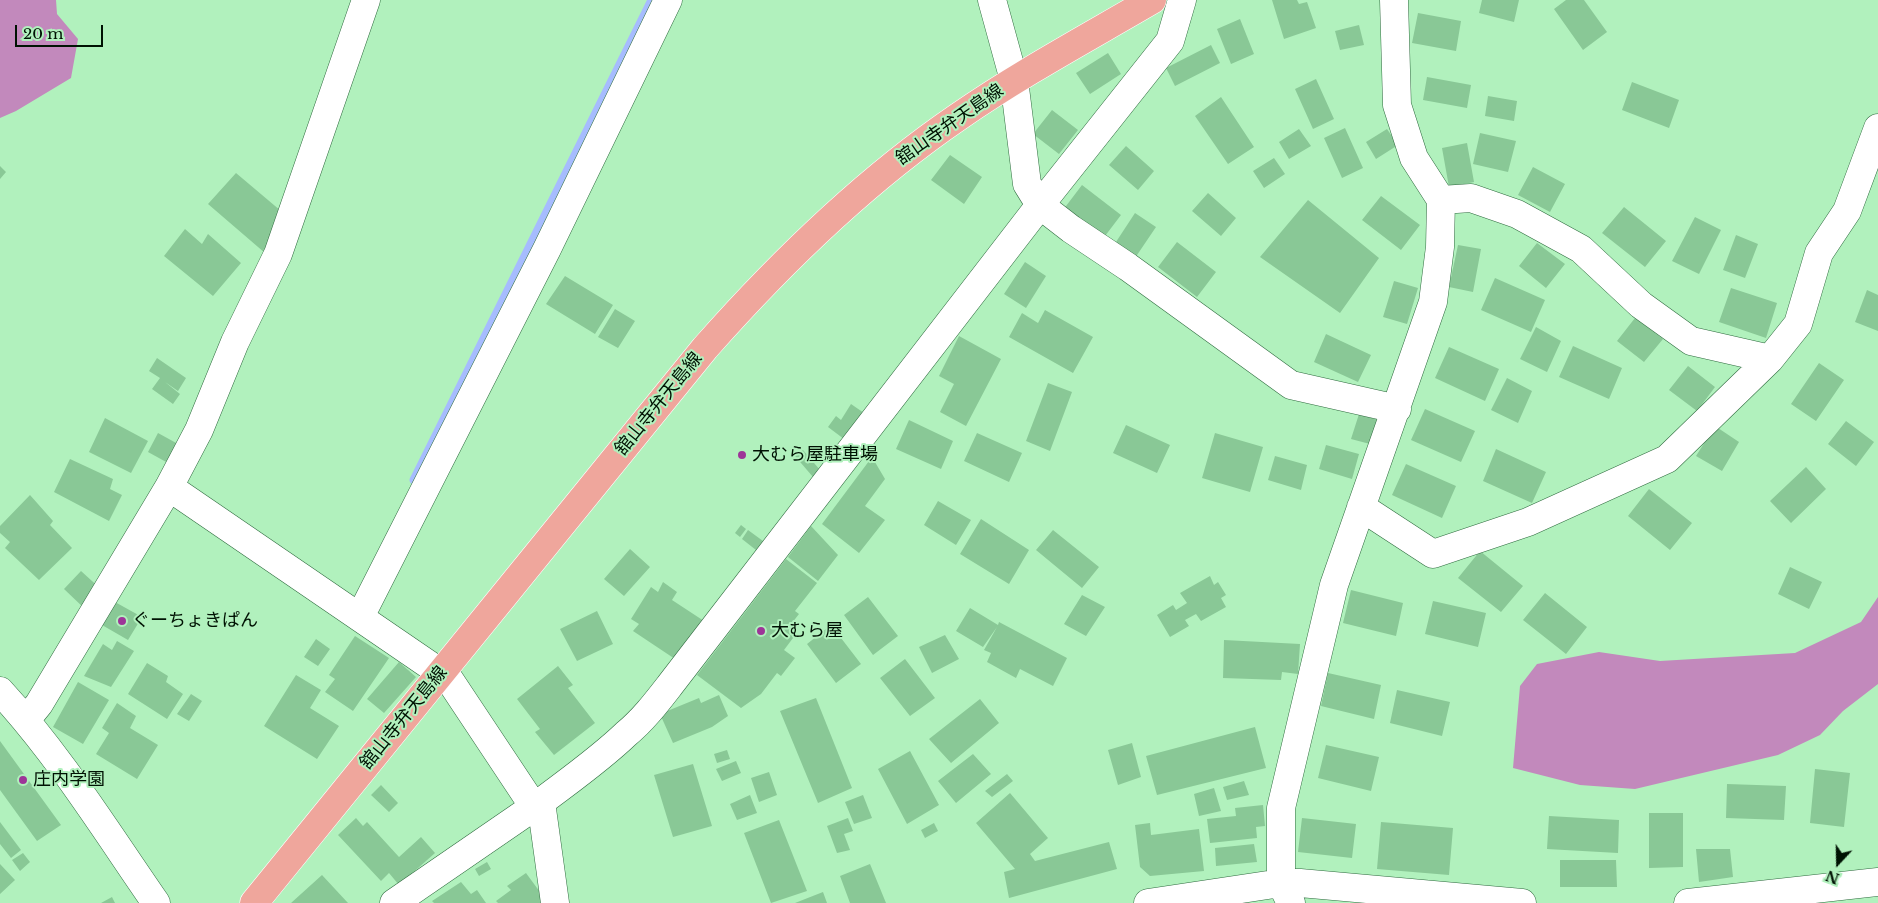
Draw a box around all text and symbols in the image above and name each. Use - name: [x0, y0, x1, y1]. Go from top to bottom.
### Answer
- scale bar: [18, 15, 105, 47]
- text: 20 m: [23, 24, 63, 43]
- street label: 舘山寺弁天島線: [892, 80, 1008, 170]
- street label: 舘山寺弁天島線: [611, 348, 707, 460]
- place label: 大むら屋駐車場: [752, 444, 878, 466]
- marker: 大むら屋駐車場: [736, 449, 748, 461]
- place label: ぐーちょきぱん: [132, 610, 258, 632]
- marker: ぐーちょきぱん: [116, 615, 128, 627]
- place label: 大むら屋: [771, 620, 843, 642]
- marker: 大むら屋: [755, 625, 767, 637]
- street label: 舘山寺弁天島線: [356, 662, 452, 774]
- place label: 庄内学園: [33, 769, 105, 791]
- marker: 庄内学園: [17, 774, 29, 786]
- north arrow: [1813, 838, 1863, 888]
- text: N: [1823, 866, 1842, 888]

